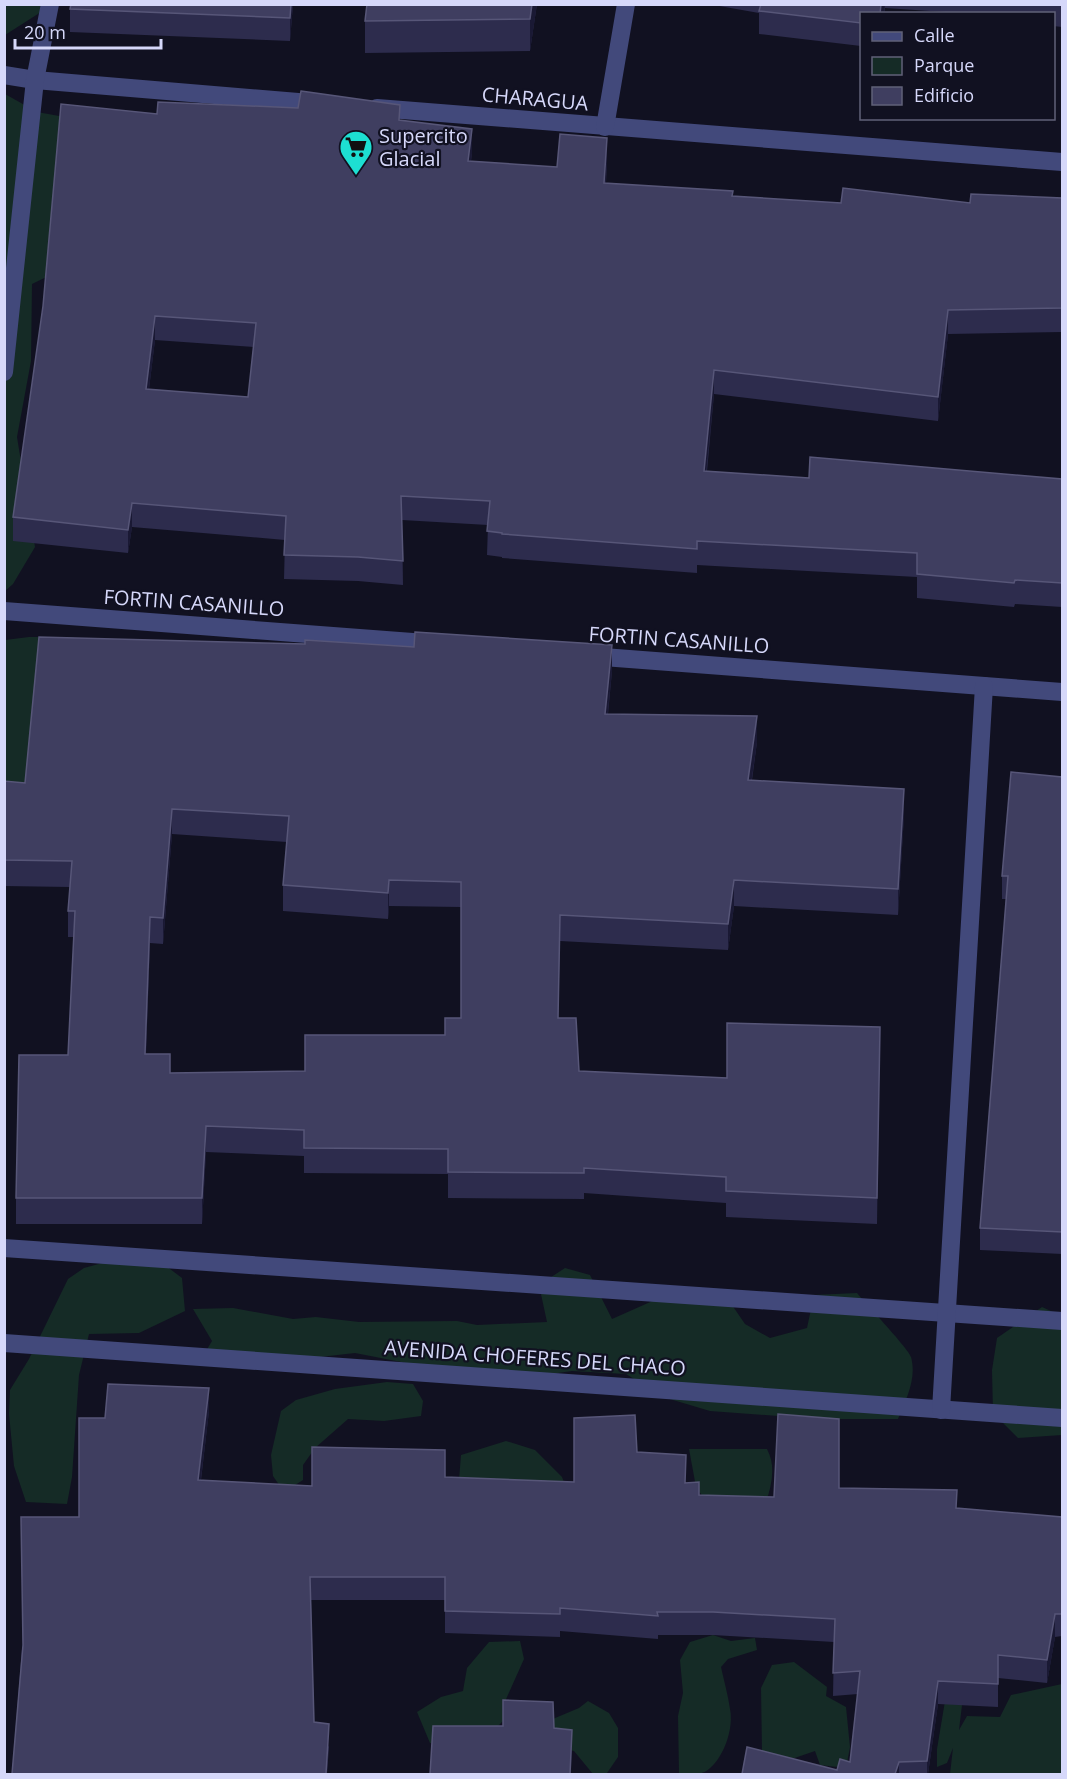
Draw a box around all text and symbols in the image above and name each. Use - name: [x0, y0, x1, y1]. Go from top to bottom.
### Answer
- scale bar: [15, 12, 160, 50]
- legend: [860, 12, 1055, 120]
- text: 20 m: [24, 20, 66, 44]
- text: Calle: [914, 23, 955, 47]
- text: Parque: [914, 53, 974, 77]
- street label: CHARAGUA: [481, 80, 590, 117]
- text: Edificio: [914, 83, 974, 107]
- place label: Supercito Glacial: [379, 122, 468, 172]
- supermarket icon: Supercito Glacial: [338, 129, 374, 176]
- street label: FORTIN CASANILLO: [103, 583, 285, 622]
- street label: FORTIN CASANILLO: [588, 620, 770, 659]
- street label: AVENIDA CHOFERES DEL CHACO: [383, 1333, 687, 1382]

